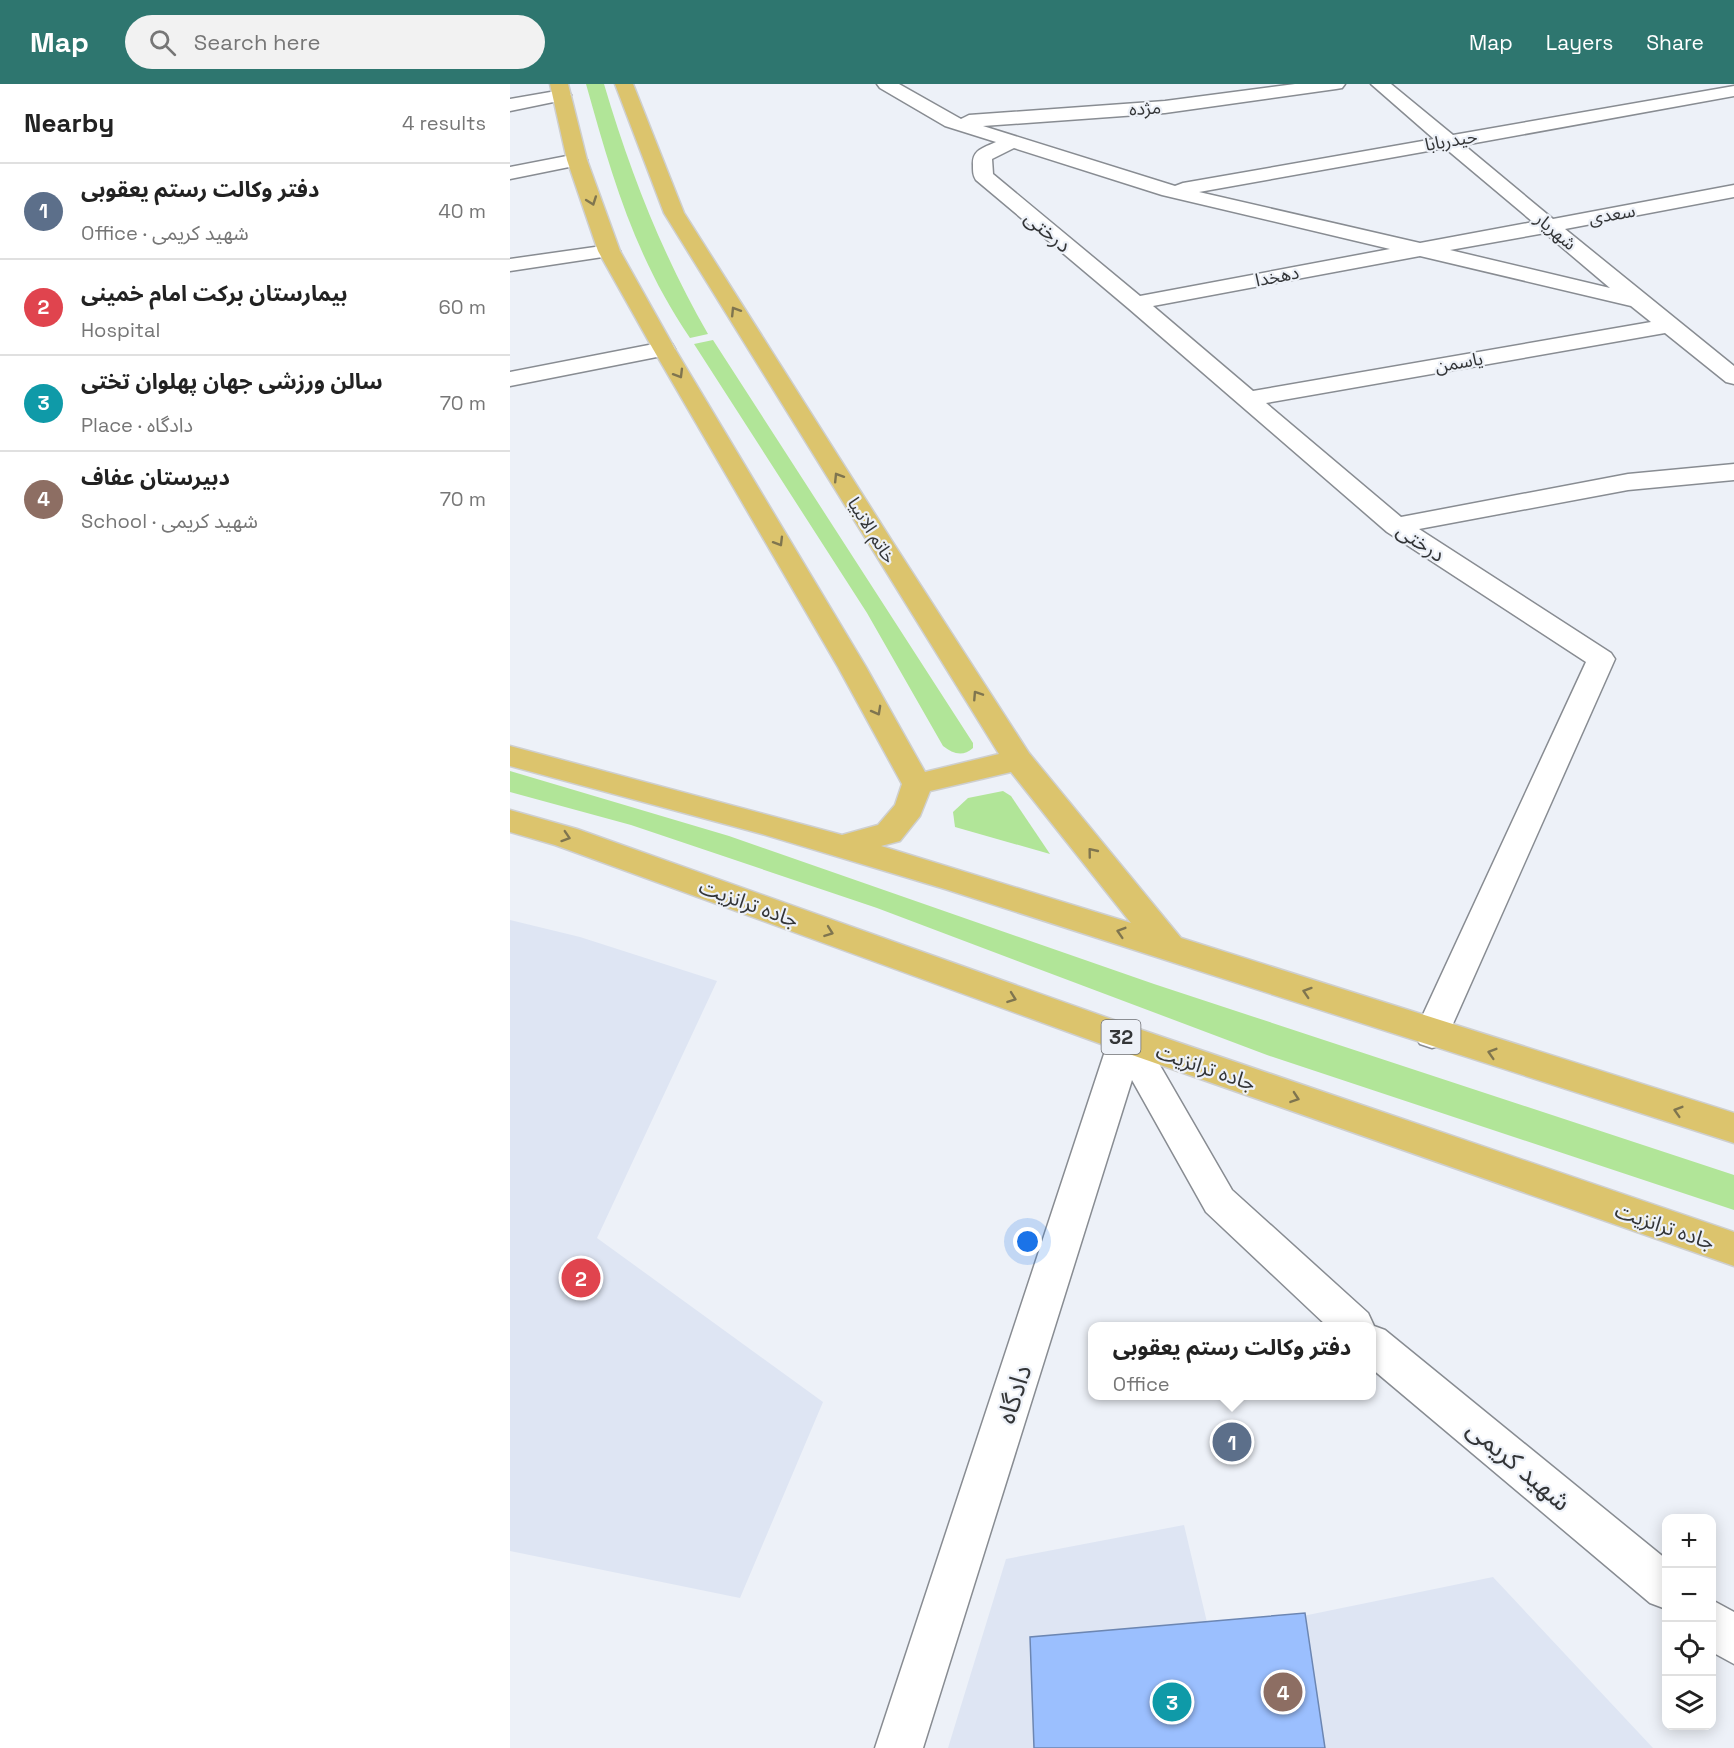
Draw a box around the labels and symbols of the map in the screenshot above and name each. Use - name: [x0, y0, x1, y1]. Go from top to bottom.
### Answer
- street label: مژده: [1128, 95, 1162, 121]
- street label: حیدربابا: [1423, 124, 1479, 156]
- one-way arrow: [585, 195, 598, 206]
- street label: سعدی: [1587, 199, 1637, 229]
- street label: درختی: [1019, 204, 1077, 258]
- street label: شهریار: [1530, 206, 1581, 255]
- street label: دهخدا: [1253, 260, 1301, 292]
- one-way arrow: [731, 307, 743, 317]
- street label: یاسمن: [1433, 346, 1485, 378]
- one-way arrow: [672, 368, 684, 379]
- one-way arrow: [834, 473, 846, 483]
- street label: خاتم الانبیا: [841, 493, 901, 568]
- street label: درختی: [1392, 516, 1450, 568]
- one-way arrow: [771, 536, 783, 546]
- one-way arrow: [973, 690, 984, 701]
- one-way arrow: [869, 705, 881, 715]
- one-way arrow: [560, 830, 571, 843]
- one-way arrow: [1088, 847, 1099, 858]
- street label: جاده ترانزیت: [695, 873, 803, 933]
- one-way arrow: [823, 924, 833, 937]
- one-way arrow: [1116, 927, 1127, 939]
- one-way arrow: [1302, 987, 1313, 1000]
- one-way arrow: [1006, 990, 1017, 1003]
- road number: 32: [1102, 1020, 1140, 1054]
- street label: جاده ترانزیت: [1152, 1037, 1260, 1097]
- one-way arrow: [1487, 1047, 1498, 1060]
- one-way arrow: [1289, 1090, 1300, 1103]
- one-way arrow: [1673, 1106, 1684, 1118]
- street label: جاده ترانزیت: [1611, 1196, 1719, 1256]
- your location: [1013, 1227, 1042, 1256]
- pin: 2: [562, 1256, 600, 1300]
- street label: دادگاه: [989, 1360, 1039, 1428]
- street label: شهید کریمی: [1460, 1411, 1578, 1519]
- pin: 1: [1212, 1420, 1252, 1464]
- pin: 4: [1264, 1670, 1302, 1714]
- pin: 3: [1152, 1680, 1192, 1724]

